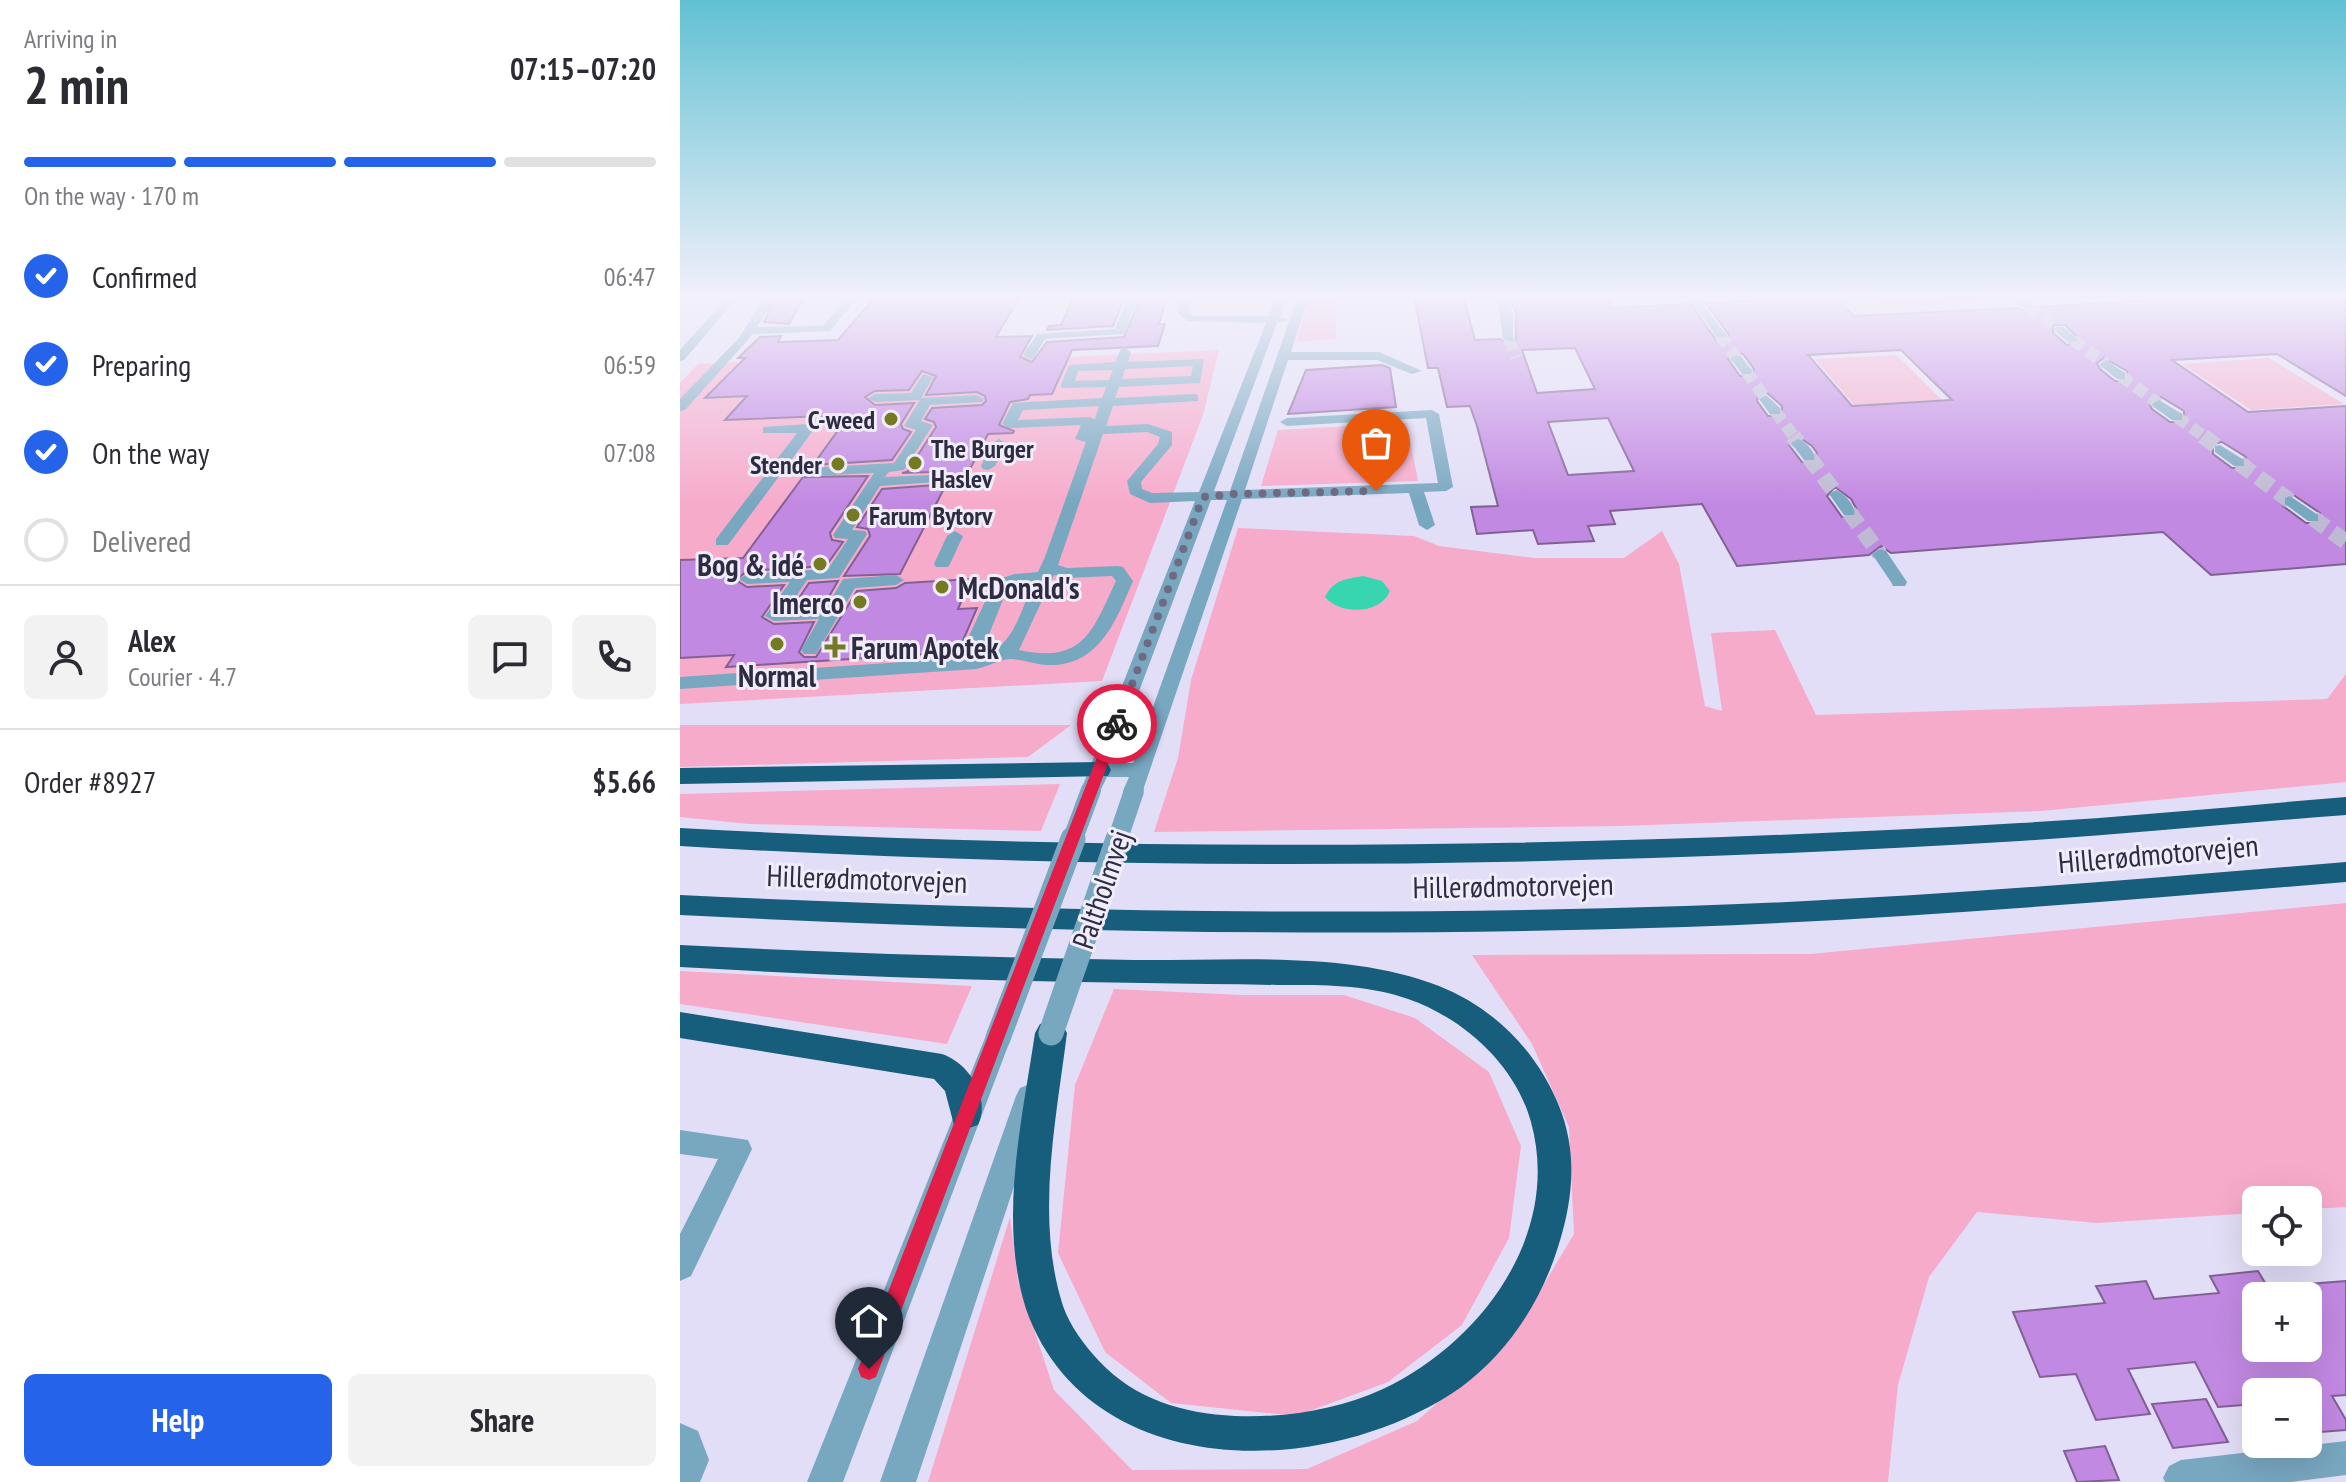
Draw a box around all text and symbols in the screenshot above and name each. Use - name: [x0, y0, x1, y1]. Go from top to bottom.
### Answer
- text: Arriving in: [24, 22, 117, 55]
- text: 07:15–07:20: [510, 49, 656, 88]
- text: 2 min: [24, 51, 129, 118]
- text: On the way · 170 m: [24, 179, 199, 212]
- icon: check: [24, 254, 68, 298]
- text: Confirmed: [92, 257, 197, 296]
- text: 06:47: [604, 260, 656, 293]
- icon: check: [24, 342, 68, 386]
- text: Preparing: [92, 345, 191, 384]
- text: 06:59: [604, 348, 656, 381]
- place label: C-weed: [808, 403, 875, 436]
- pin: [1342, 409, 1410, 491]
- marker: C-weed: [882, 410, 900, 428]
- icon: bag: [1354, 421, 1398, 465]
- icon: check: [24, 430, 68, 474]
- place label: The Burger Haslev: [931, 432, 1034, 495]
- text: On the way: [92, 433, 209, 472]
- text: 07:08: [604, 436, 656, 469]
- place label: Stender: [750, 448, 822, 481]
- marker: The Burger Haslev: [906, 454, 924, 472]
- marker: Stender: [829, 455, 847, 473]
- place label: Farum Bytorv: [869, 499, 993, 532]
- marker: Farum Bytorv: [844, 506, 862, 524]
- text: Delivered: [92, 521, 191, 560]
- place label: Bog & idé: [697, 545, 804, 584]
- marker: Bog & idé: [811, 555, 829, 573]
- place label: McDonald's: [958, 568, 1079, 607]
- marker: McDonald's: [933, 578, 951, 596]
- place label: Imerco: [772, 583, 844, 622]
- marker: Imerco: [851, 593, 869, 611]
- button: person: [24, 615, 108, 699]
- button: chat: [468, 615, 552, 699]
- button: phone: [572, 615, 656, 699]
- text: Alex: [128, 621, 176, 660]
- place label: Farum Apotek: [851, 628, 1000, 667]
- marker: Normal: [768, 635, 786, 653]
- marker: Farum Apotek: [826, 638, 844, 656]
- place label: Normal: [738, 656, 817, 695]
- text: Courier · 4.7: [128, 660, 237, 693]
- courier: [1077, 684, 1157, 764]
- icon: bike: [1095, 702, 1139, 746]
- text: Order #8927: [24, 762, 156, 801]
- text: $5.66: [592, 762, 656, 801]
- street label: Paltholmvej: [1063, 824, 1139, 954]
- street label: Hillerødmotorvejen: [2056, 825, 2260, 881]
- street label: Hillerødmotorvejen: [766, 855, 968, 901]
- street label: Hillerødmotorvejen: [1412, 864, 1614, 906]
- map controls: [2242, 1186, 2322, 1458]
- button: locate: [2242, 1186, 2322, 1266]
- button: +: [2242, 1282, 2322, 1362]
- pin: [835, 1287, 903, 1369]
- icon: home: [847, 1299, 891, 1343]
- button: Help: [24, 1374, 332, 1466]
- button: Share: [348, 1374, 656, 1466]
- button: −: [2242, 1378, 2322, 1458]

